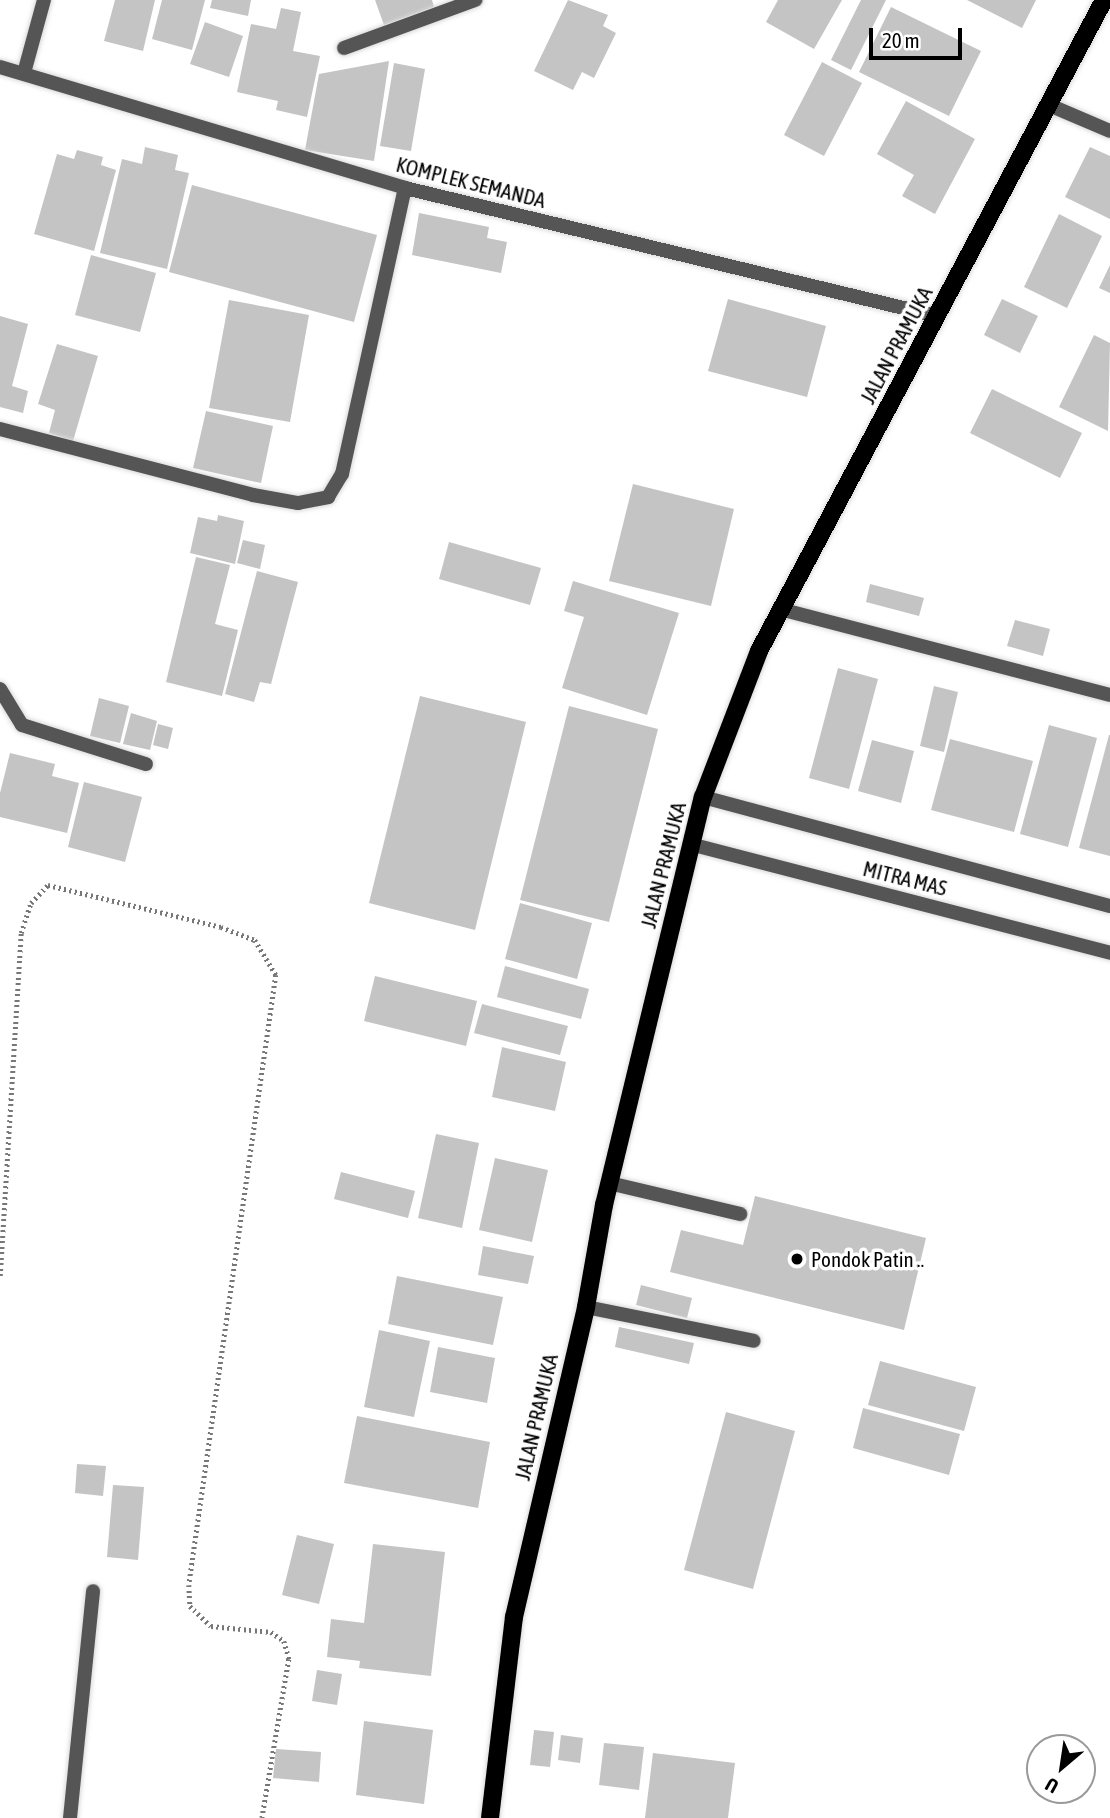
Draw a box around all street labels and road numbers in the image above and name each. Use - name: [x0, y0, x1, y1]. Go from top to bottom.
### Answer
- street label: KOMPLEK SEMANDA: [394, 151, 548, 213]
- street label: JALAN PRAMUKA: [855, 282, 937, 408]
- street label: JALAN PRAMUKA: [635, 799, 691, 931]
- street label: MITRA MAS: [860, 855, 950, 901]
- street label: JALAN PRAMUKA: [509, 1351, 563, 1483]

